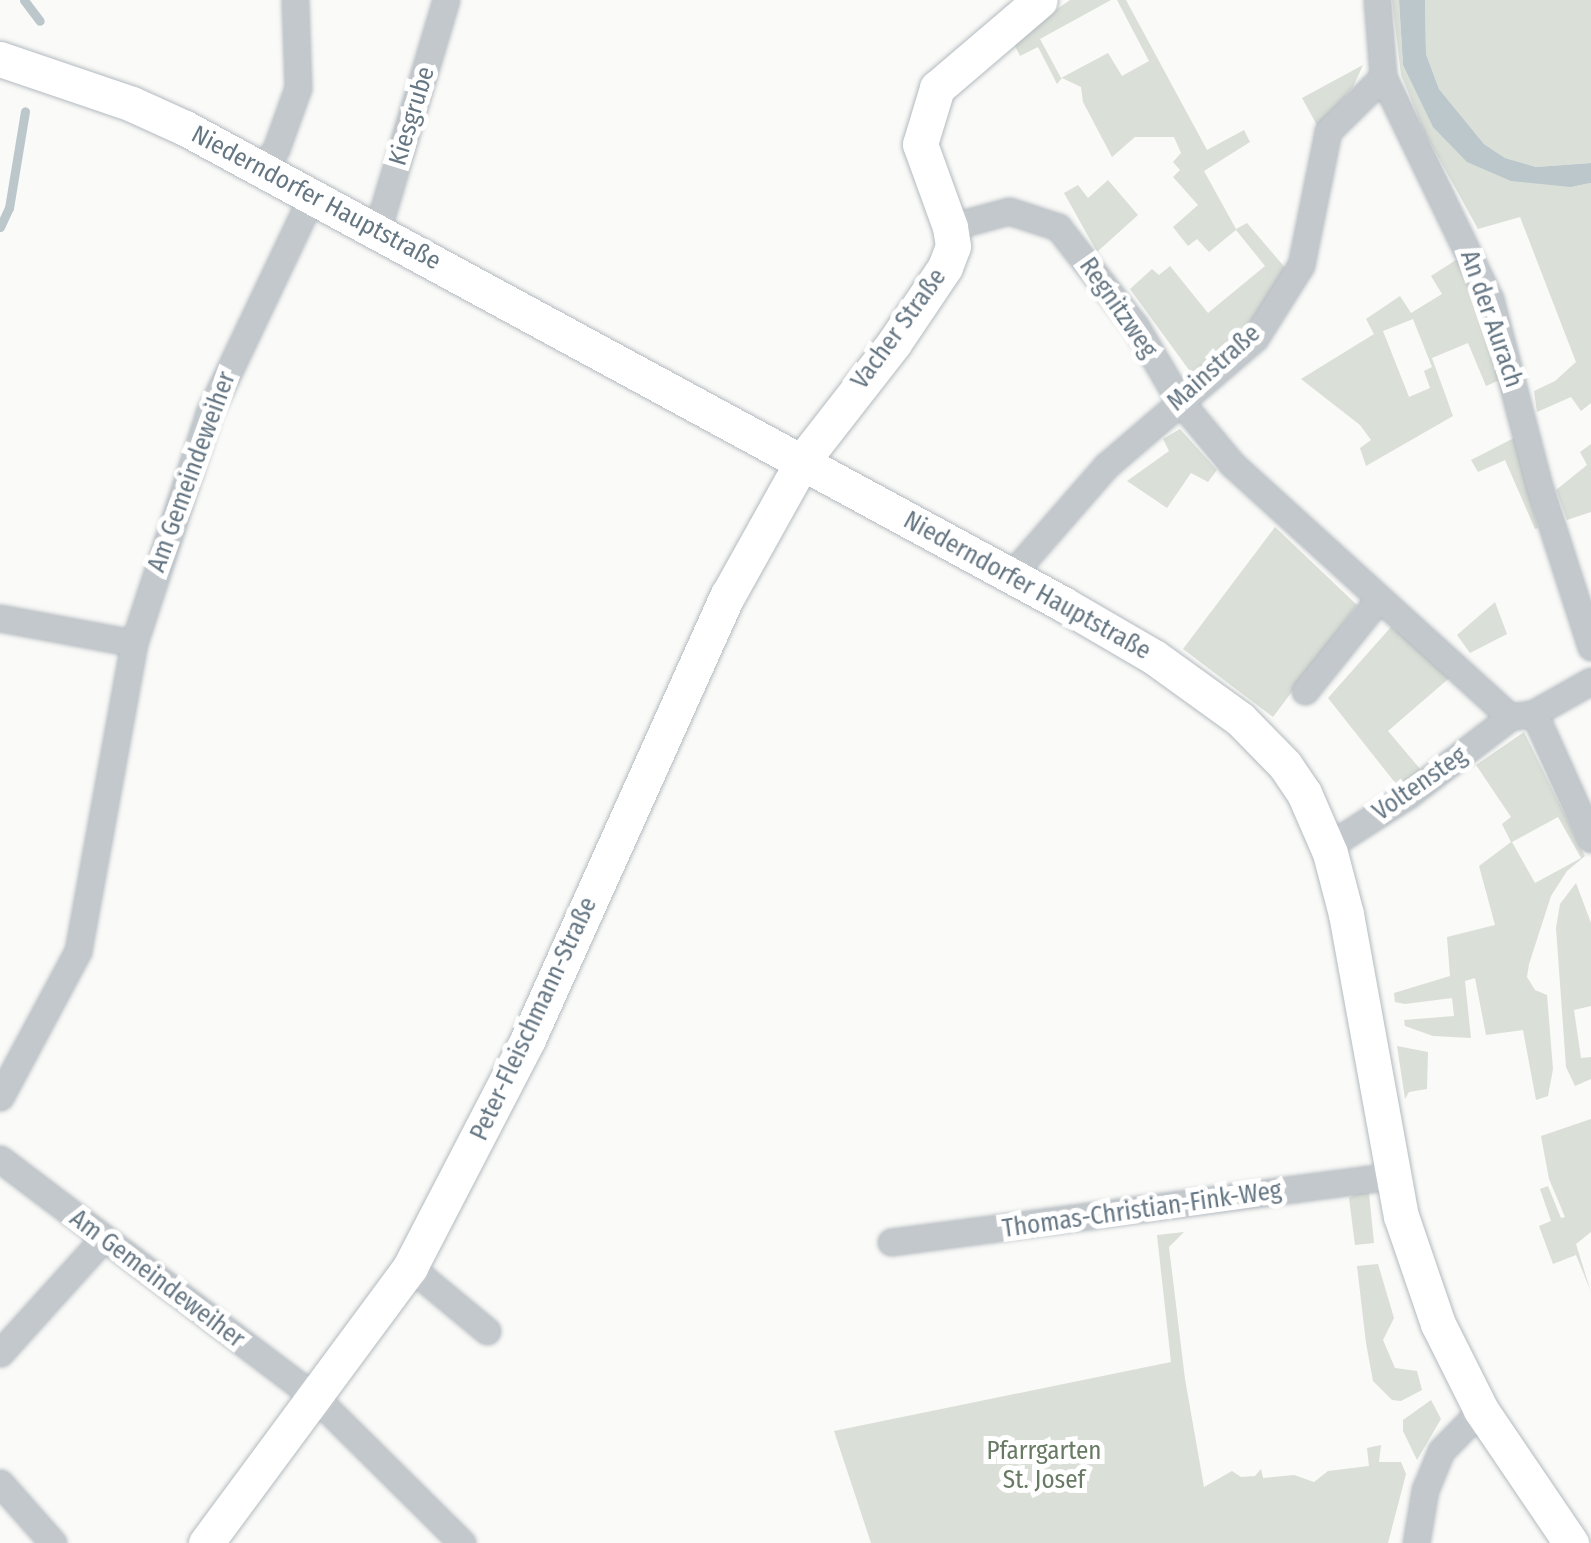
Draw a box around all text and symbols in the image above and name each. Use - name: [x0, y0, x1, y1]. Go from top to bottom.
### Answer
- street label: Kiesgrube: [383, 63, 441, 169]
- street label: Niederndorfer Hauptstraße: [186, 120, 446, 276]
- street label: An der Aurach: [1454, 247, 1528, 391]
- street label: Regnitzweg: [1073, 252, 1163, 364]
- street label: Vacher Straße: [845, 263, 953, 395]
- street label: Mainstraße: [1162, 319, 1266, 417]
- street label: Am Gemeindeweiher: [142, 368, 242, 576]
- street label: Niederndorfer Hauptstraße: [898, 506, 1156, 666]
- street label: Voltensteg: [1367, 741, 1473, 827]
- street label: Peter-Fleischmann-Straße: [464, 893, 604, 1145]
- street label: Thomas-Christian-Fink-Weg: [1001, 1176, 1283, 1244]
- street label: Am Gemeindeweiher: [64, 1204, 250, 1354]
- park label: Pfarrgarten St. Josef: [986, 1437, 1102, 1496]

